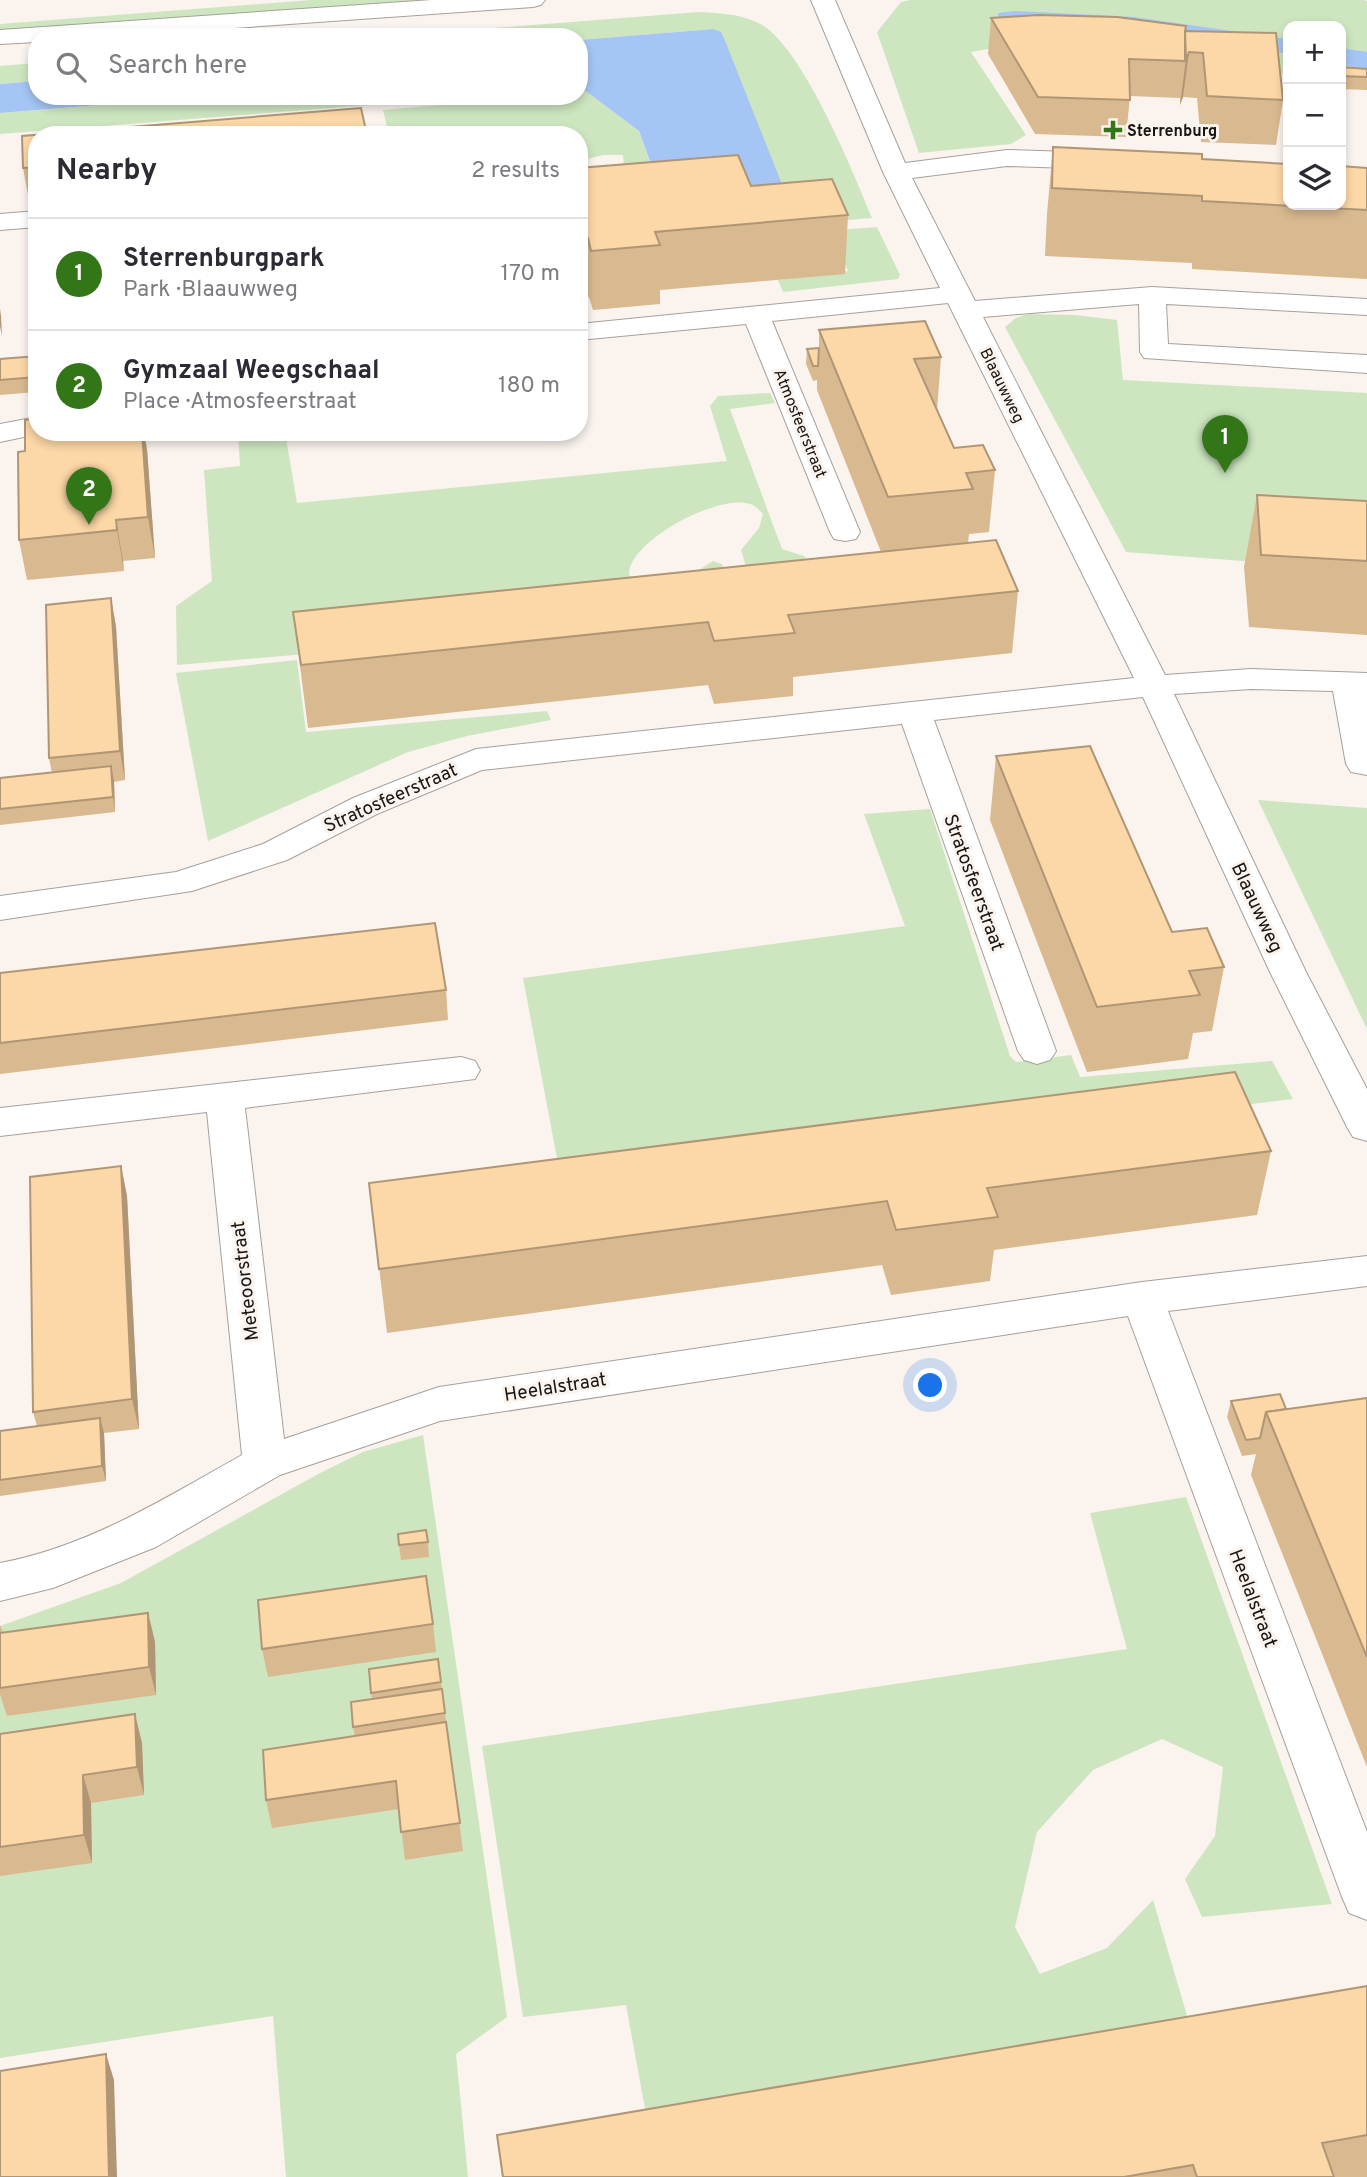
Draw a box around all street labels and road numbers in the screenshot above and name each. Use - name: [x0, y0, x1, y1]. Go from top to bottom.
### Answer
- street label: Blaauwweg: [974, 345, 1028, 427]
- street label: Atmosfeerstraat: [768, 366, 830, 481]
- street label: Stratosfeerstraat: [320, 759, 461, 839]
- street label: Stratosfeerstraat: [937, 811, 1009, 954]
- street label: Blaauwweg: [1225, 859, 1287, 957]
- street label: Meteoorstraat: [227, 1219, 265, 1342]
- street label: Heelalstraat: [502, 1368, 608, 1408]
- street label: Heelalstraat: [1222, 1546, 1282, 1651]

